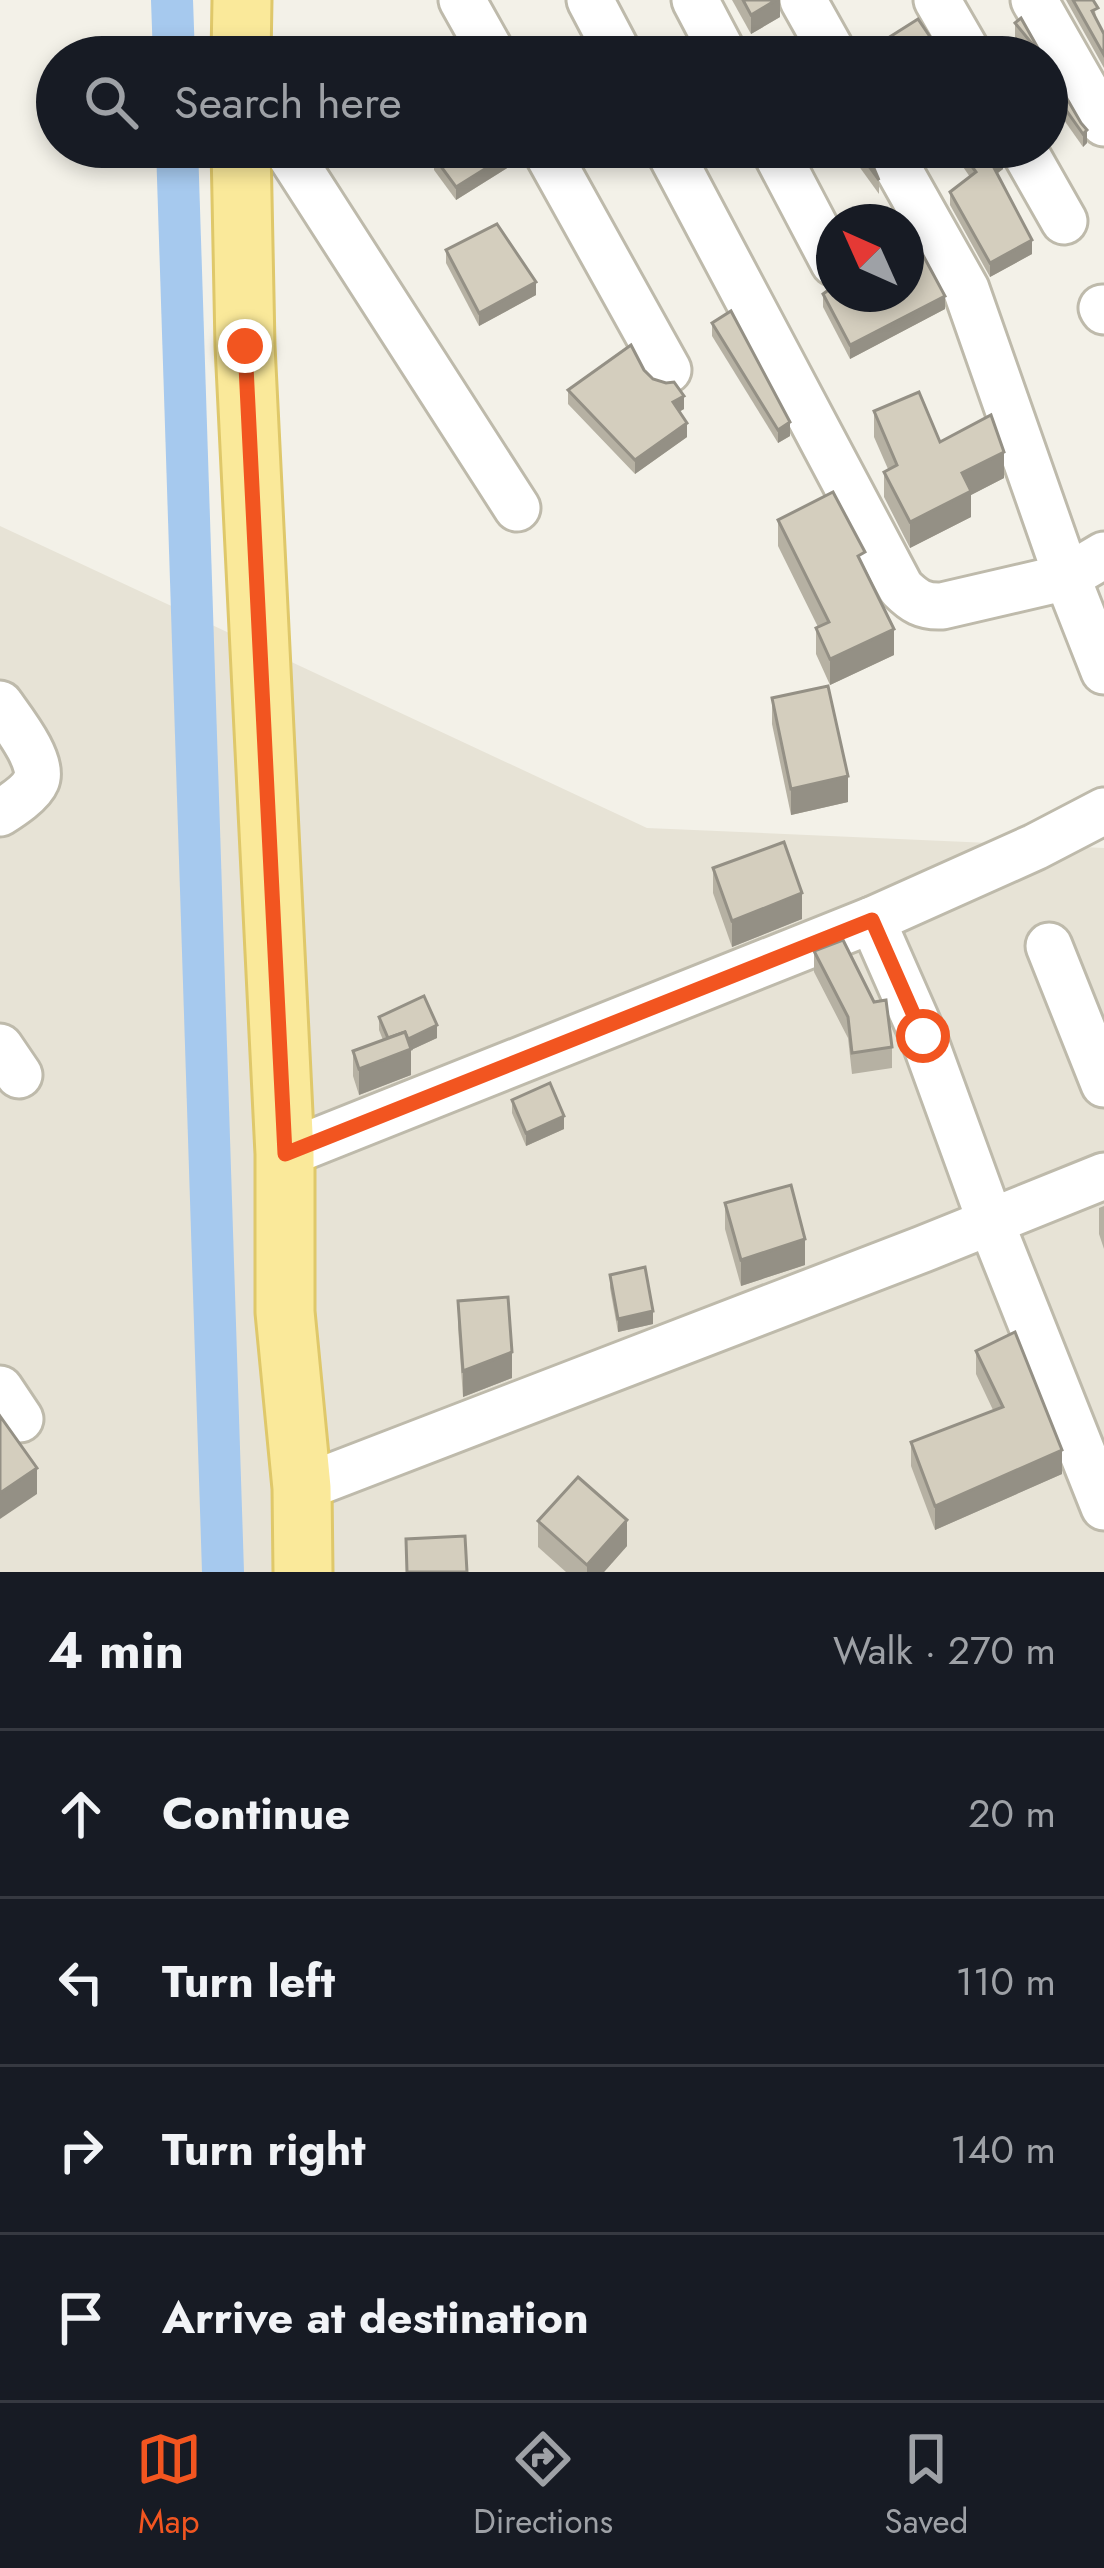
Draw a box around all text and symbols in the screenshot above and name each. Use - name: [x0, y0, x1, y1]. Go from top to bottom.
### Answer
- search box: [36, 36, 1068, 168]
- icon: search: [78, 69, 144, 135]
- text: Search here: [174, 70, 402, 135]
- north arrow: [816, 204, 924, 312]
- route end: [218, 319, 272, 373]
- route start: [896, 1009, 950, 1063]
- text: 4 min: [48, 1613, 184, 1687]
- text: Walk · 270 m: [833, 1622, 1056, 1679]
- icon: ahead: [48, 1781, 114, 1847]
- text: Continue: [162, 1781, 350, 1846]
- text: 20 m: [968, 1785, 1056, 1842]
- icon: left: [48, 1949, 114, 2015]
- text: Turn left: [162, 1949, 335, 2014]
- text: 110 m: [955, 1953, 1056, 2010]
- icon: right: [48, 2117, 114, 2183]
- text: Turn right: [162, 2117, 366, 2182]
- text: 140 m: [950, 2121, 1056, 2178]
- icon: arrive: [48, 2285, 114, 2351]
- text: Arrive at destination: [162, 2285, 589, 2350]
- tab: Map: [136, 2426, 202, 2545]
- tab: Directions: [473, 2426, 613, 2545]
- tab: Saved: [885, 2426, 968, 2545]

